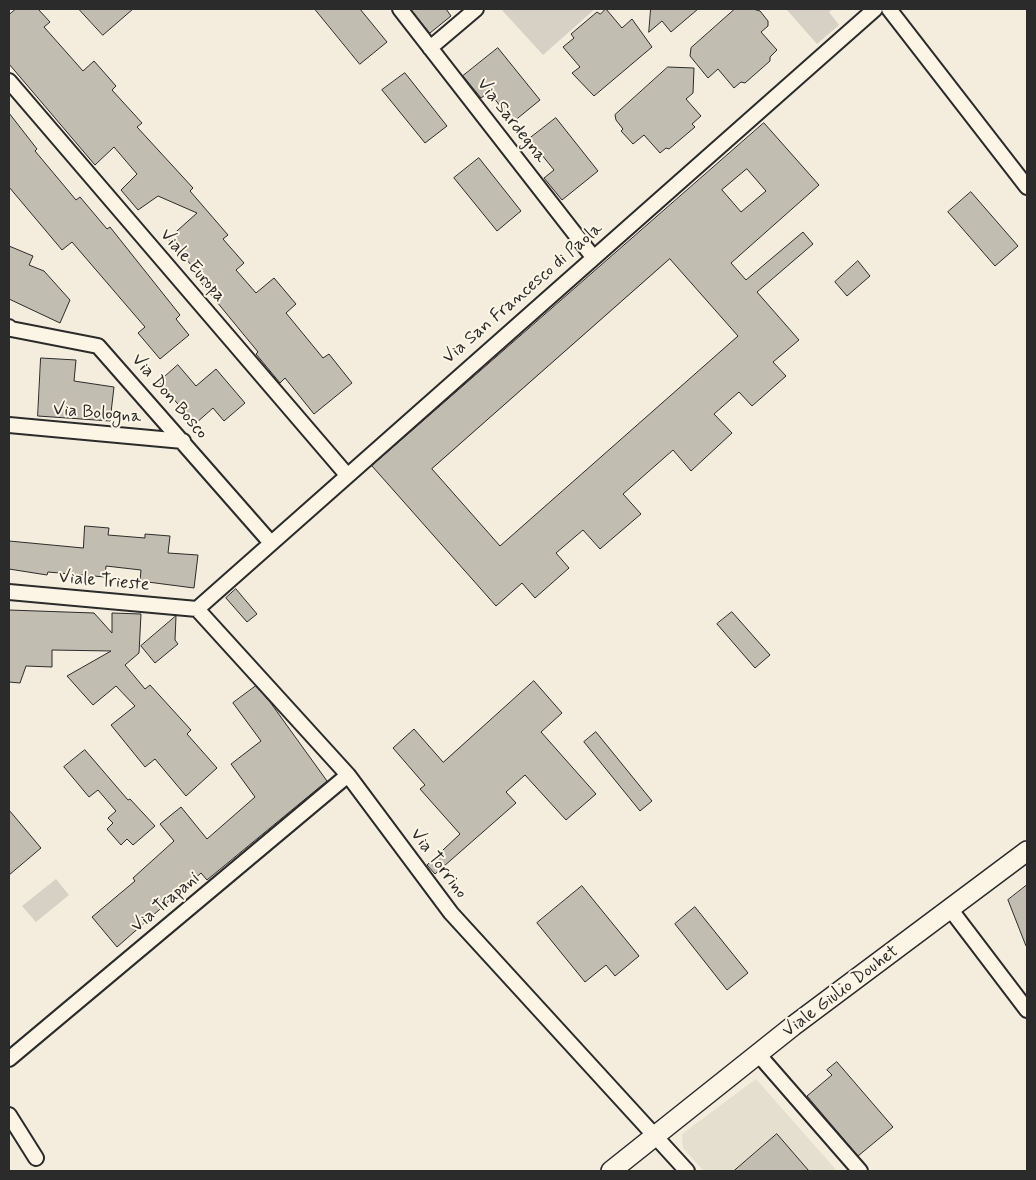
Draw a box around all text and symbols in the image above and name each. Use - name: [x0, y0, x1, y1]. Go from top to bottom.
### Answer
- street label: Via Sardegna: [471, 74, 551, 168]
- street label: Via San Francesco di Paola: [439, 219, 607, 369]
- street label: Viale Europa: [154, 225, 230, 307]
- street label: Via Don Bosco: [126, 350, 212, 444]
- street label: Via Bologna: [52, 399, 142, 429]
- street label: Viale Trieste: [58, 567, 150, 597]
- street label: Via Torrino: [405, 825, 471, 903]
- street label: Via Trapani: [127, 868, 205, 938]
- street label: Viale Giulio Douhet: [779, 941, 903, 1043]

